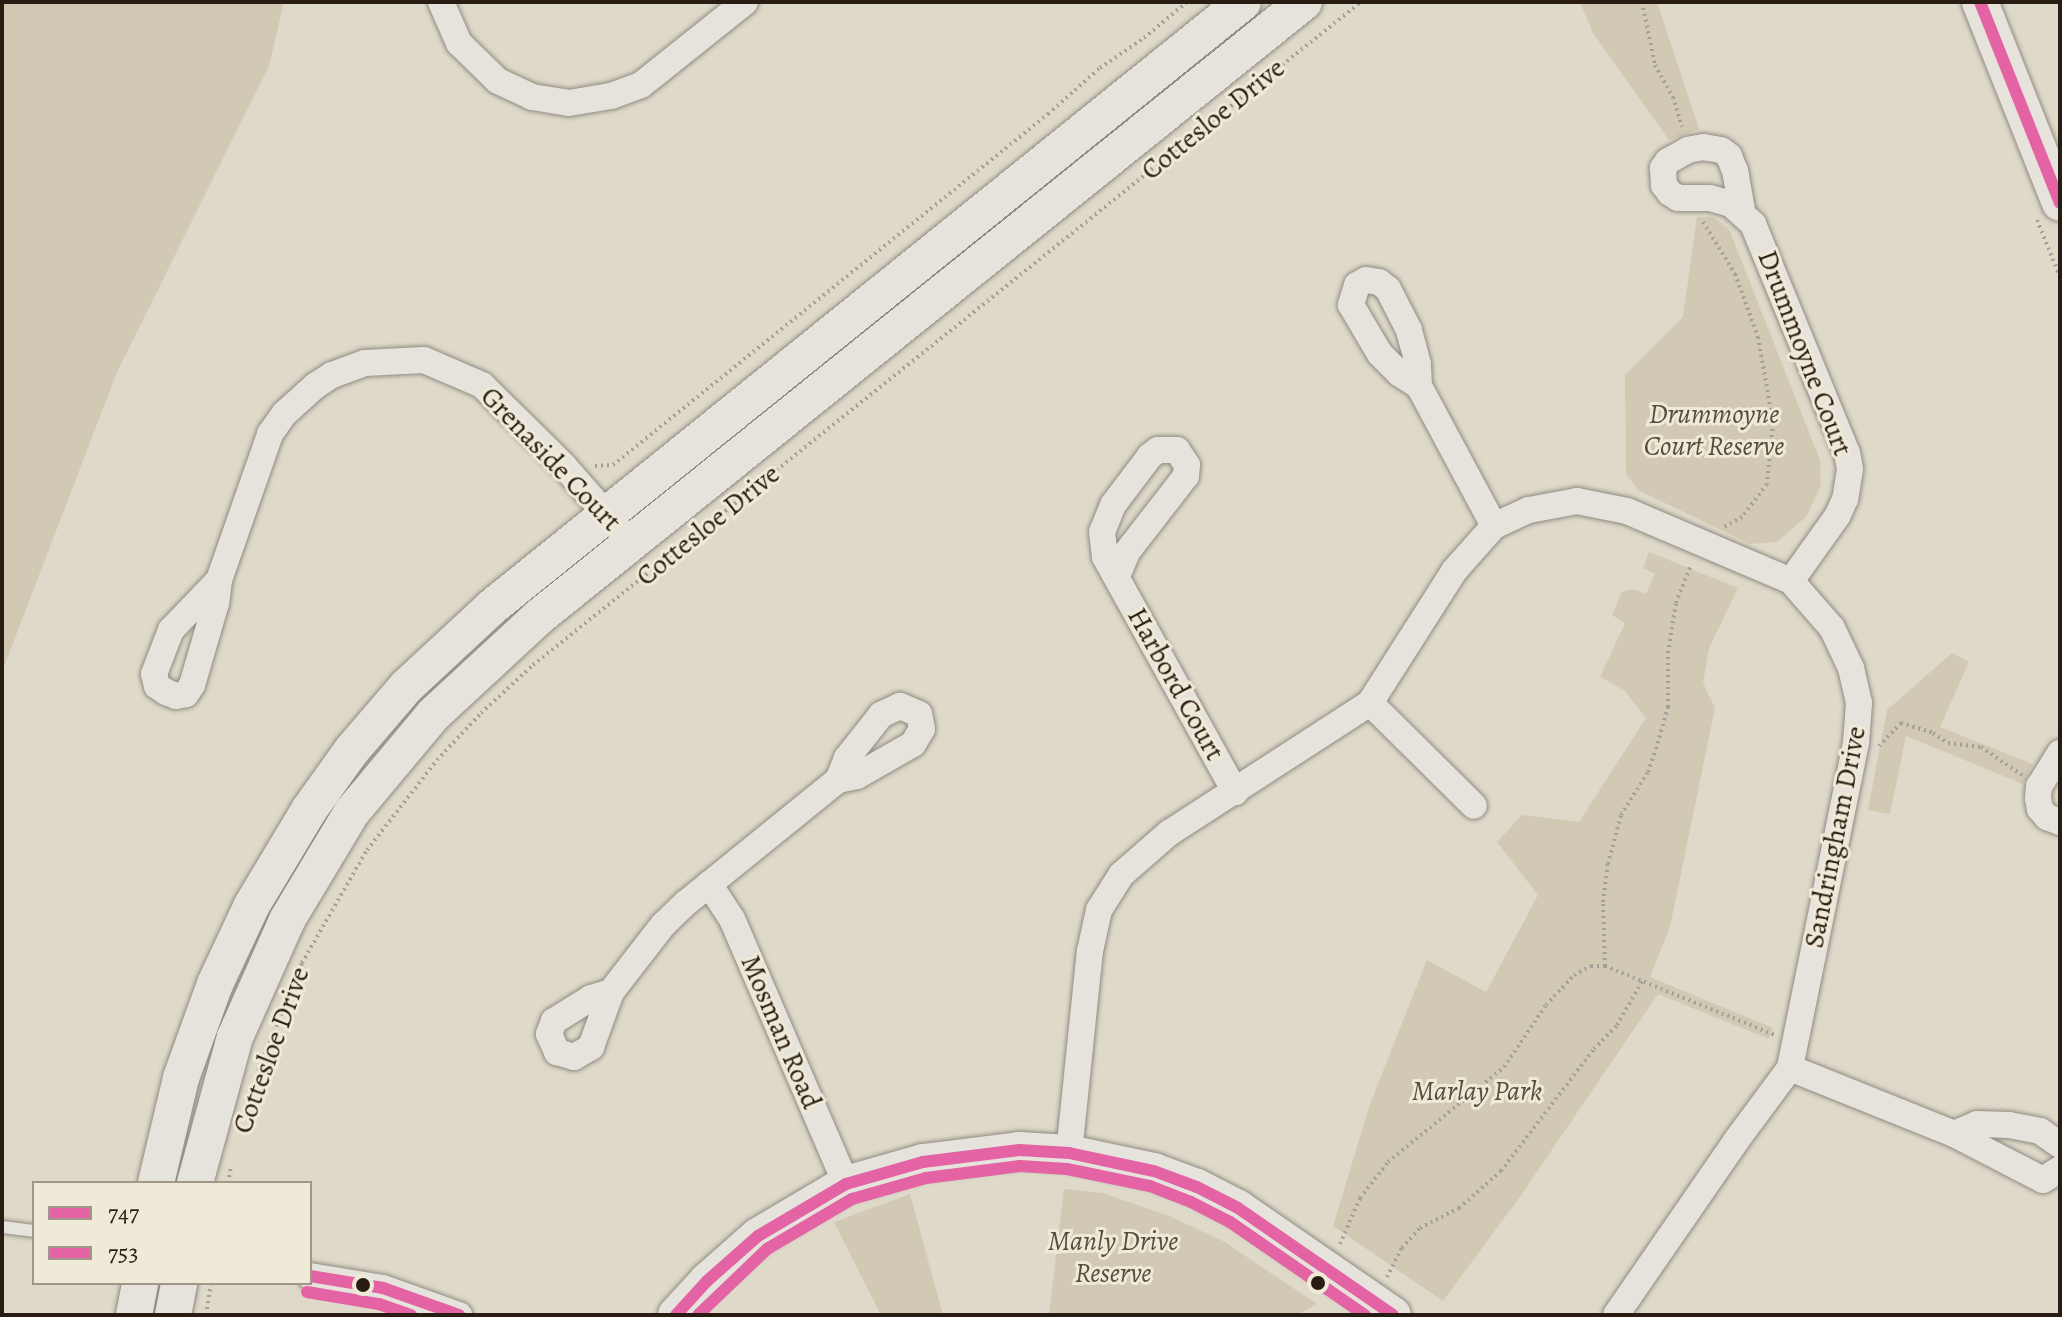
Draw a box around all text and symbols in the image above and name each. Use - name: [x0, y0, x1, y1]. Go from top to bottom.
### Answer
- street label: Cottesloe Drive: [1134, 51, 1292, 187]
- street label: Drummoyne Court: [1750, 245, 1860, 461]
- street label: Grenaside Court: [474, 380, 628, 538]
- park label: Drummoyne Court Reserve: [1644, 397, 1784, 463]
- street label: Cottesloe Drive: [629, 457, 787, 593]
- street label: Harbord Court: [1120, 602, 1232, 766]
- street label: Sandringham Drive: [1797, 723, 1873, 951]
- street label: Mosman Road: [734, 950, 828, 1114]
- street label: Cottesloe Drive: [225, 962, 317, 1138]
- park label: Marlay Park: [1412, 1074, 1542, 1108]
- legend: [32, 1181, 312, 1285]
- text: 747: [108, 1197, 139, 1229]
- park label: Manly Drive Reserve: [1048, 1224, 1178, 1290]
- text: 753: [108, 1237, 138, 1269]
- unlabelled marker: [1310, 1275, 1326, 1291]
- unlabelled marker: [355, 1277, 371, 1293]

